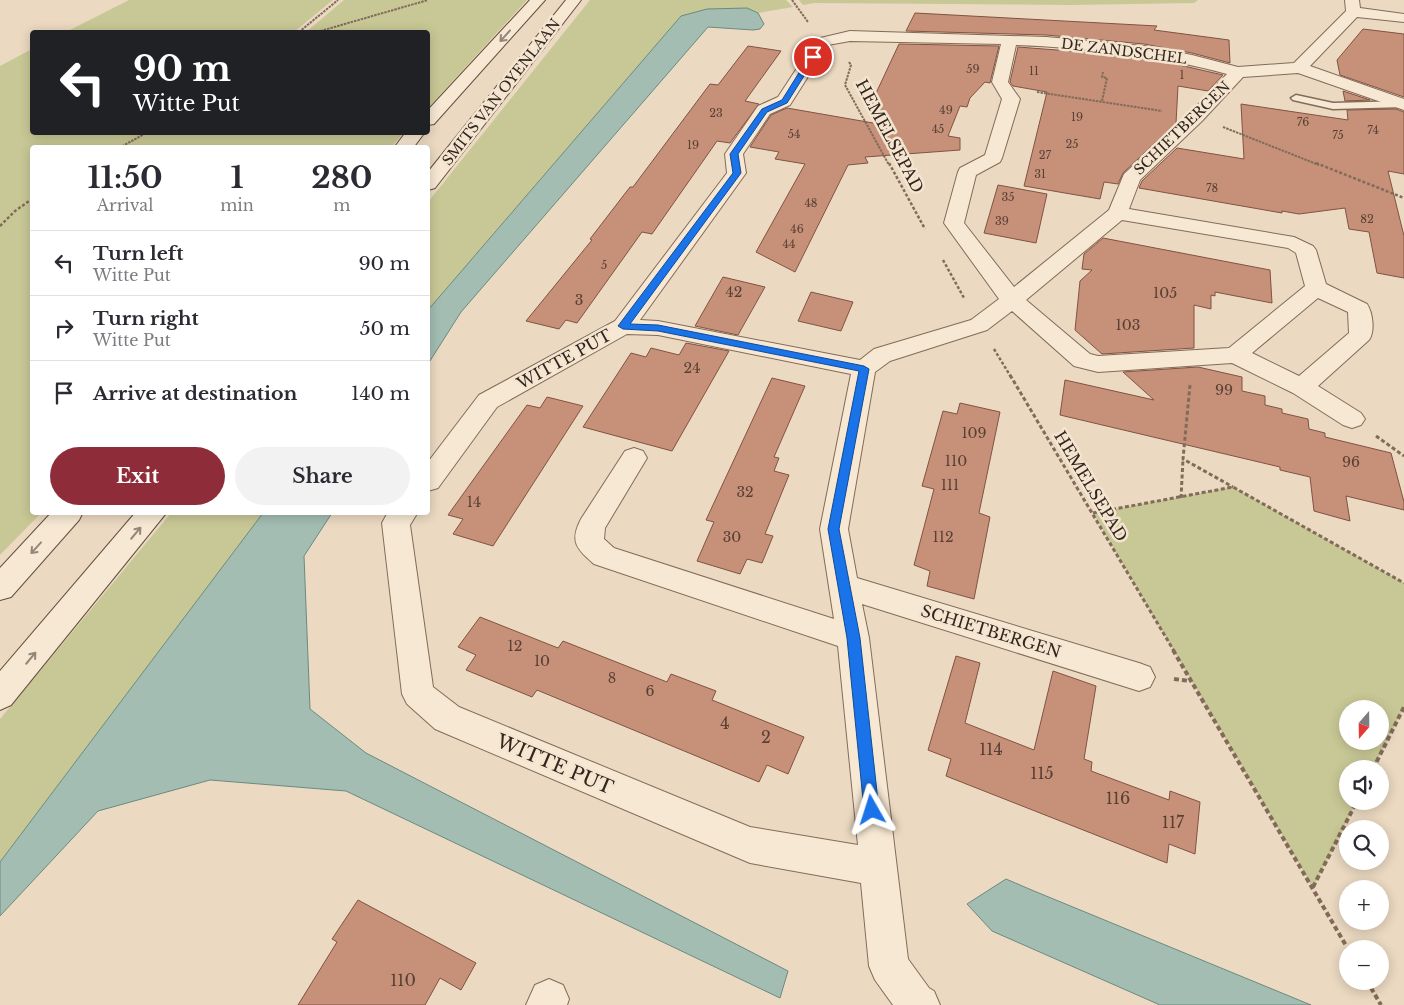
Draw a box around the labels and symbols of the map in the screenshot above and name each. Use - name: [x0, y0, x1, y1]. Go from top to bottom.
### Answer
- street label: SMITS VAN OYENLAAN: [438, 15, 564, 169]
- one-way arrow: [499, 29, 511, 42]
- street label: DE ZANDSCHEL: [1060, 34, 1188, 68]
- pin: [792, 36, 834, 78]
- house number: 59: [966, 62, 980, 76]
- house number: 11: [1029, 64, 1039, 78]
- house number: 1: [1180, 68, 1185, 82]
- street label: HEMELSEPAD: [852, 76, 928, 196]
- street label: SCHIETBERGEN: [1130, 77, 1234, 179]
- house number: 49: [939, 103, 953, 117]
- house number: 23: [709, 106, 723, 120]
- house number: 19: [1071, 110, 1083, 124]
- house number: 76: [1297, 115, 1309, 129]
- house number: 45: [932, 122, 944, 136]
- house number: 74: [1367, 123, 1379, 137]
- house number: 54: [788, 127, 800, 141]
- house number: 75: [1332, 128, 1344, 142]
- house number: 25: [1065, 137, 1079, 151]
- house number: 19: [687, 138, 699, 152]
- house number: 27: [1039, 148, 1052, 162]
- house number: 31: [1034, 167, 1046, 181]
- house number: 78: [1206, 181, 1218, 195]
- house number: 35: [1001, 190, 1015, 204]
- house number: 48: [804, 196, 818, 210]
- house number: 82: [1360, 212, 1374, 226]
- house number: 39: [995, 214, 1009, 228]
- house number: 46: [790, 222, 804, 236]
- house number: 44: [783, 237, 795, 251]
- house number: 5: [601, 258, 607, 272]
- house number: 42: [726, 283, 742, 301]
- house number: 105: [1153, 284, 1177, 302]
- house number: 3: [575, 291, 583, 309]
- house number: 103: [1116, 316, 1140, 334]
- street label: WITTE PUT: [512, 325, 615, 394]
- house number: 24: [684, 359, 700, 377]
- house number: 99: [1215, 381, 1233, 399]
- house number: 109: [961, 424, 987, 442]
- street label: HEMELSEPAD: [1050, 427, 1132, 545]
- house number: 110: [945, 452, 967, 470]
- house number: 96: [1342, 453, 1360, 471]
- house number: 111: [941, 476, 959, 494]
- house number: 32: [736, 483, 754, 501]
- house number: 14: [467, 493, 481, 511]
- one-way arrow: [130, 527, 141, 540]
- house number: 30: [723, 528, 741, 546]
- house number: 112: [932, 528, 954, 546]
- one-way arrow: [30, 542, 42, 555]
- street label: SCHIETBERGEN: [919, 600, 1063, 662]
- house number: 12: [508, 637, 522, 655]
- one-way arrow: [26, 651, 37, 664]
- house number: 10: [534, 652, 550, 670]
- house number: 8: [608, 669, 616, 687]
- house number: 6: [645, 682, 655, 700]
- north arrow: [1339, 700, 1389, 750]
- house number: 4: [720, 713, 730, 733]
- house number: 2: [761, 727, 771, 747]
- street label: WITTE PUT: [492, 729, 617, 799]
- house number: 114: [979, 739, 1003, 759]
- house number: 115: [1030, 763, 1054, 783]
- position arrow: [845, 783, 897, 835]
- house number: 116: [1106, 788, 1130, 808]
- house number: 117: [1162, 812, 1185, 832]
- house number: 110: [390, 970, 416, 990]

